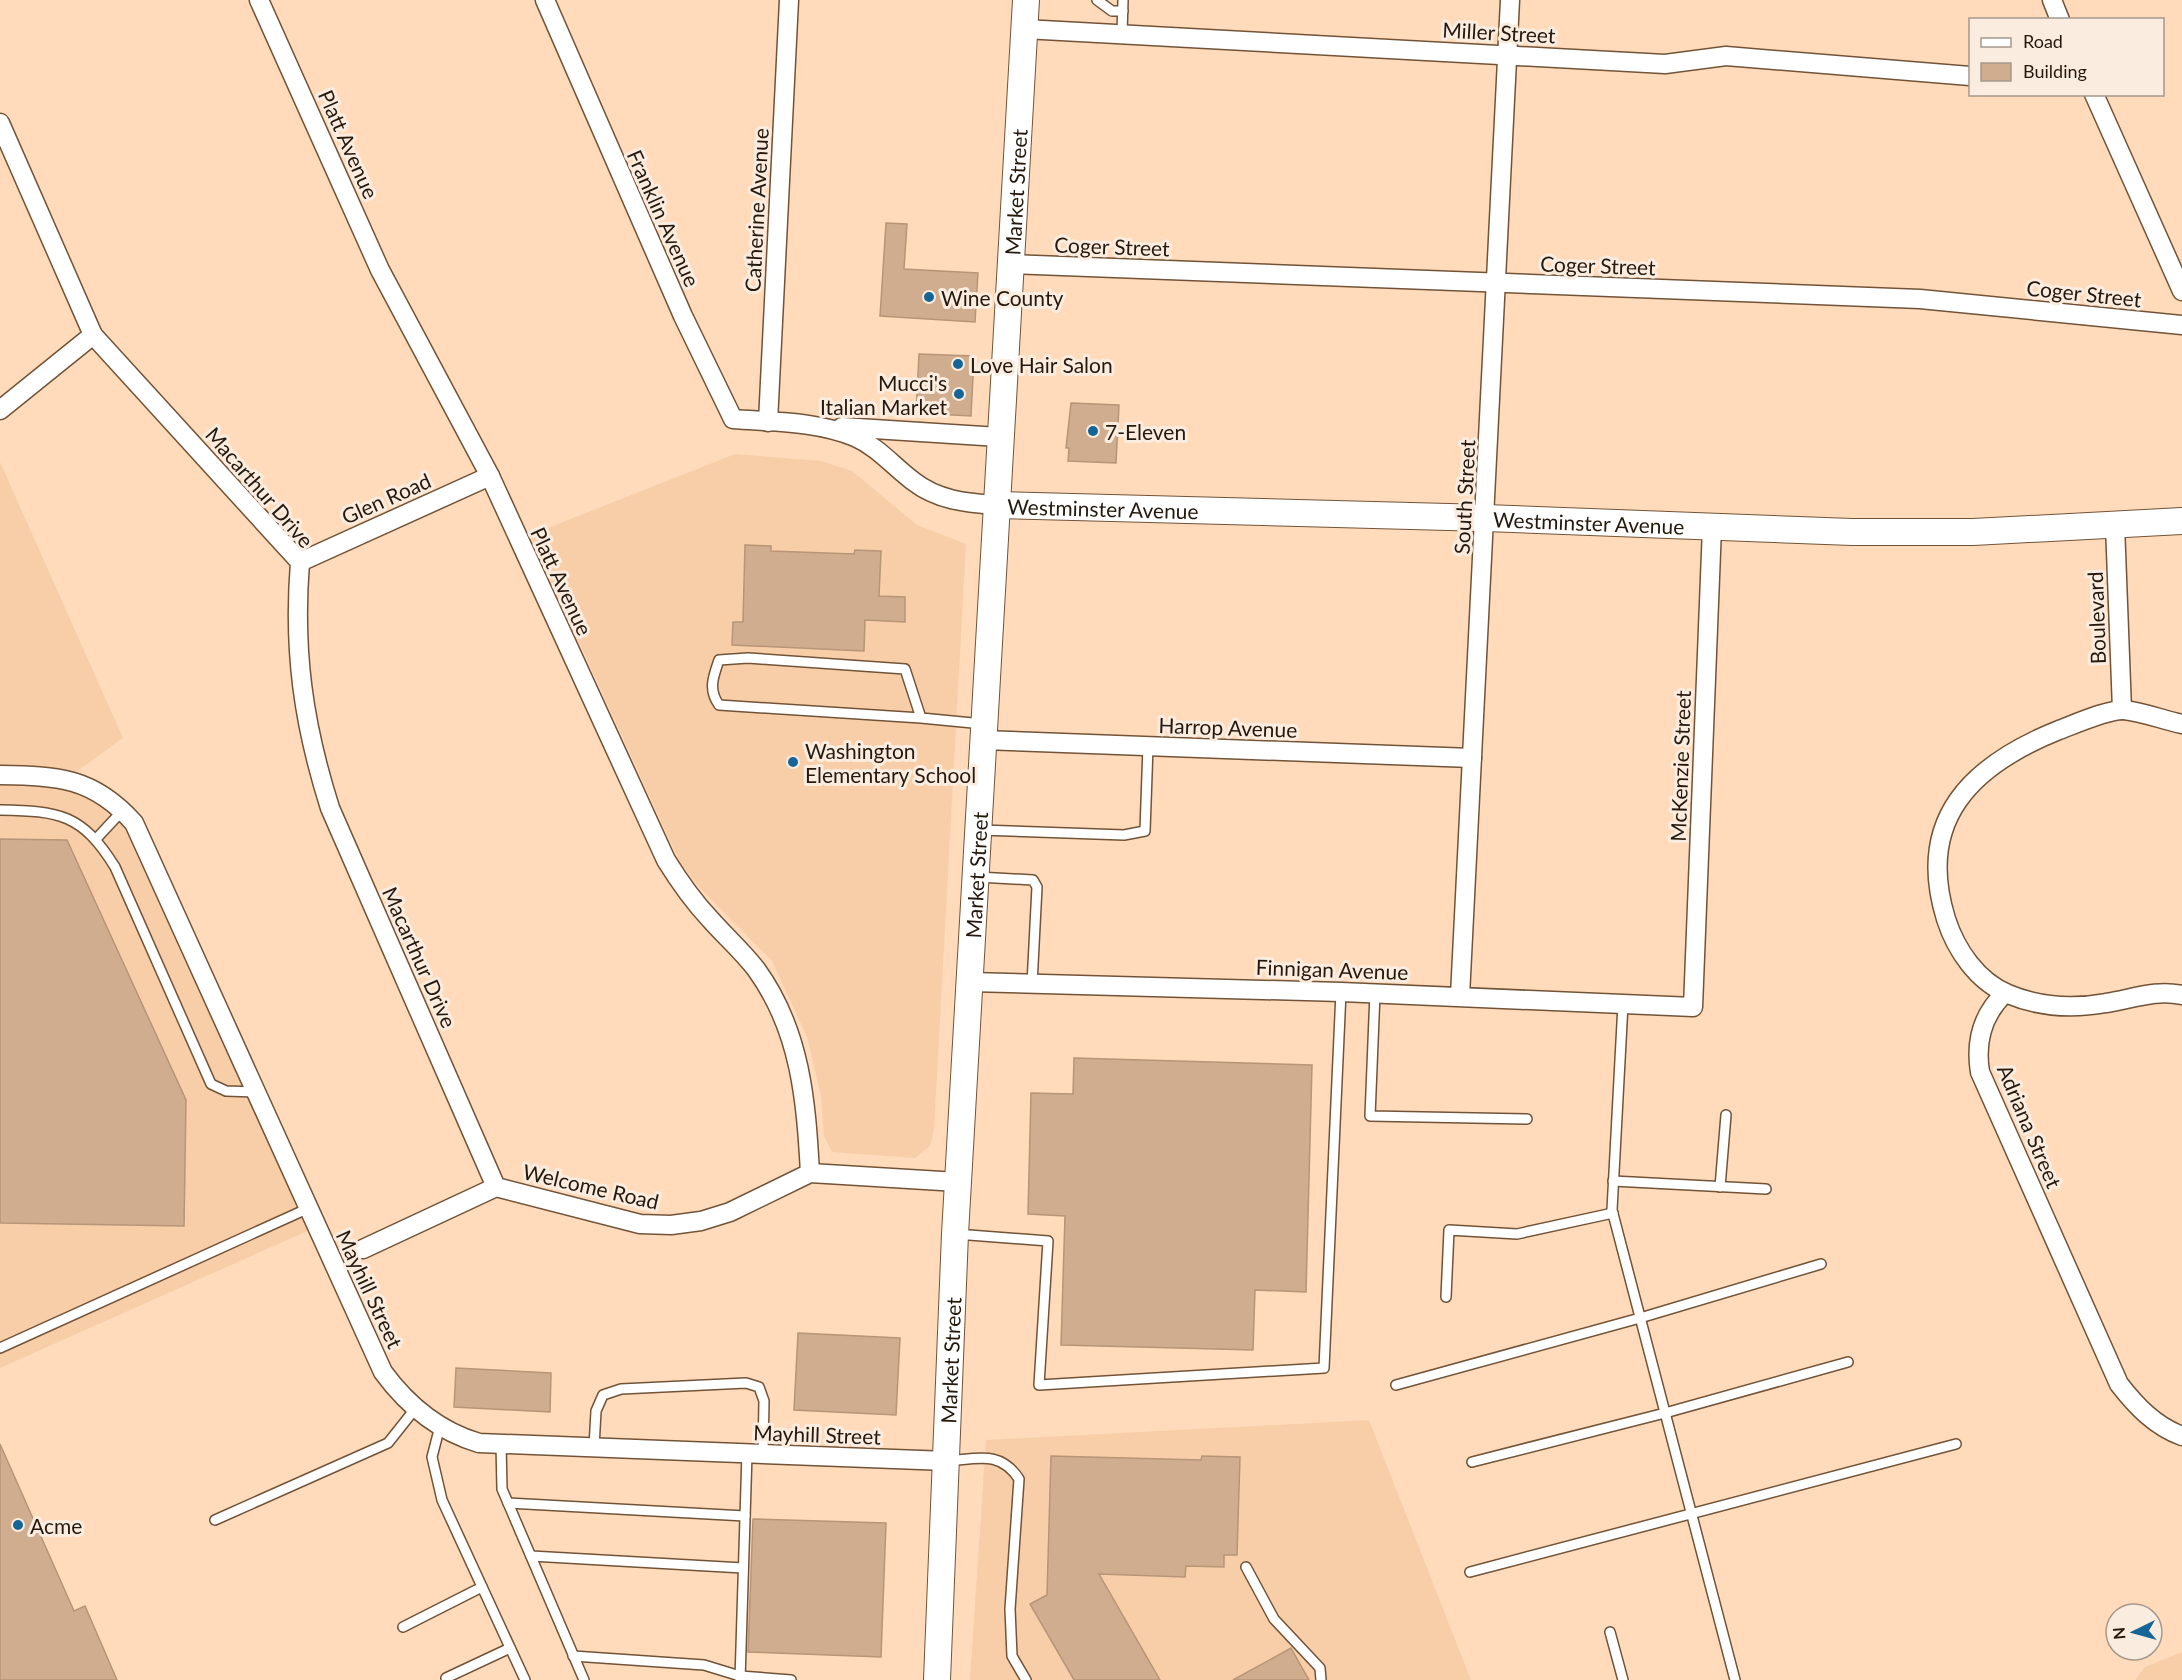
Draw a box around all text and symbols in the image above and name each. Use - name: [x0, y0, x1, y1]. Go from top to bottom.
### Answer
- street label: Miller Street: [1442, 17, 1557, 47]
- legend: [1969, 18, 2164, 96]
- text: Road: [2023, 30, 2063, 52]
- text: Building: [2023, 60, 2087, 82]
- street label: Platt Avenue: [314, 86, 384, 202]
- street label: Catherine Avenue: [739, 127, 773, 293]
- street label: Market Street: [999, 128, 1031, 256]
- street label: Franklin Avenue: [623, 146, 705, 290]
- street label: Coger Street: [1054, 231, 1171, 261]
- street label: Coger Street: [1540, 250, 1657, 280]
- street label: Coger Street: [2025, 275, 2143, 312]
- place label: Wine County: [941, 285, 1063, 310]
- marker: Wine County: [922, 290, 936, 304]
- place label: Love Hair Salon: [970, 352, 1113, 377]
- marker: Love Hair Salon: [951, 357, 965, 371]
- place label: Mucci's Italian Market: [820, 370, 947, 419]
- marker: Mucci's Italian Market: [952, 387, 966, 401]
- place label: 7-Eleven: [1105, 419, 1186, 444]
- street label: Macarthur Drive: [201, 422, 319, 552]
- marker: 7-Eleven: [1086, 424, 1100, 438]
- street label: South Street: [1449, 439, 1480, 555]
- street label: Glen Road: [338, 467, 434, 529]
- street label: Westminster Avenue: [1007, 493, 1199, 523]
- street label: Westminster Avenue: [1493, 506, 1685, 538]
- street label: Platt Avenue: [526, 523, 598, 639]
- street label: Boulevard: [2082, 571, 2110, 665]
- street label: McKenzie Street: [1665, 689, 1695, 842]
- street label: Harrop Avenue: [1158, 712, 1298, 742]
- place label: Washington Elementary School: [805, 738, 976, 787]
- marker: Washington Elementary School: [786, 755, 800, 769]
- street label: Market Street: [960, 811, 992, 939]
- street label: Macarthur Drive: [378, 883, 462, 1031]
- street label: Finnigan Avenue: [1255, 954, 1409, 984]
- street label: Adriana Street: [1993, 1060, 2067, 1192]
- street label: Welcome Road: [521, 1158, 661, 1214]
- street label: Mayhill Street: [332, 1226, 408, 1352]
- street label: Market Street: [935, 1296, 965, 1424]
- street label: Mayhill Street: [753, 1419, 882, 1449]
- place label: Acme: [30, 1513, 82, 1538]
- marker: Acme: [11, 1518, 25, 1532]
- north arrow: [2104, 1602, 2164, 1662]
- text: N: [2109, 1626, 2129, 1640]

